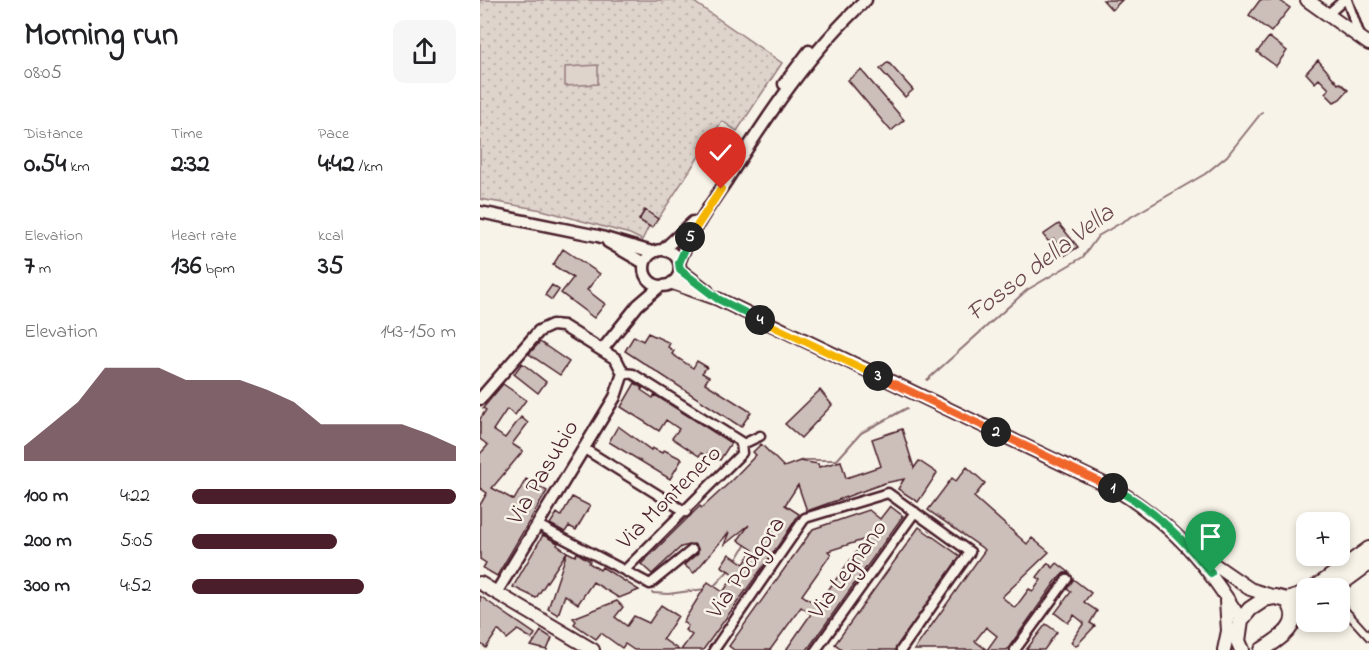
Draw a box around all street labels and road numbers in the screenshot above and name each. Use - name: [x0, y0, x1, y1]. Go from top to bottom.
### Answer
- street label: Via Pasubio: [498, 414, 589, 533]
- street label: Via Montenero: [609, 438, 730, 559]
- street label: Via Podgora: [698, 510, 795, 627]
- street label: Via Legnano: [800, 513, 897, 628]

